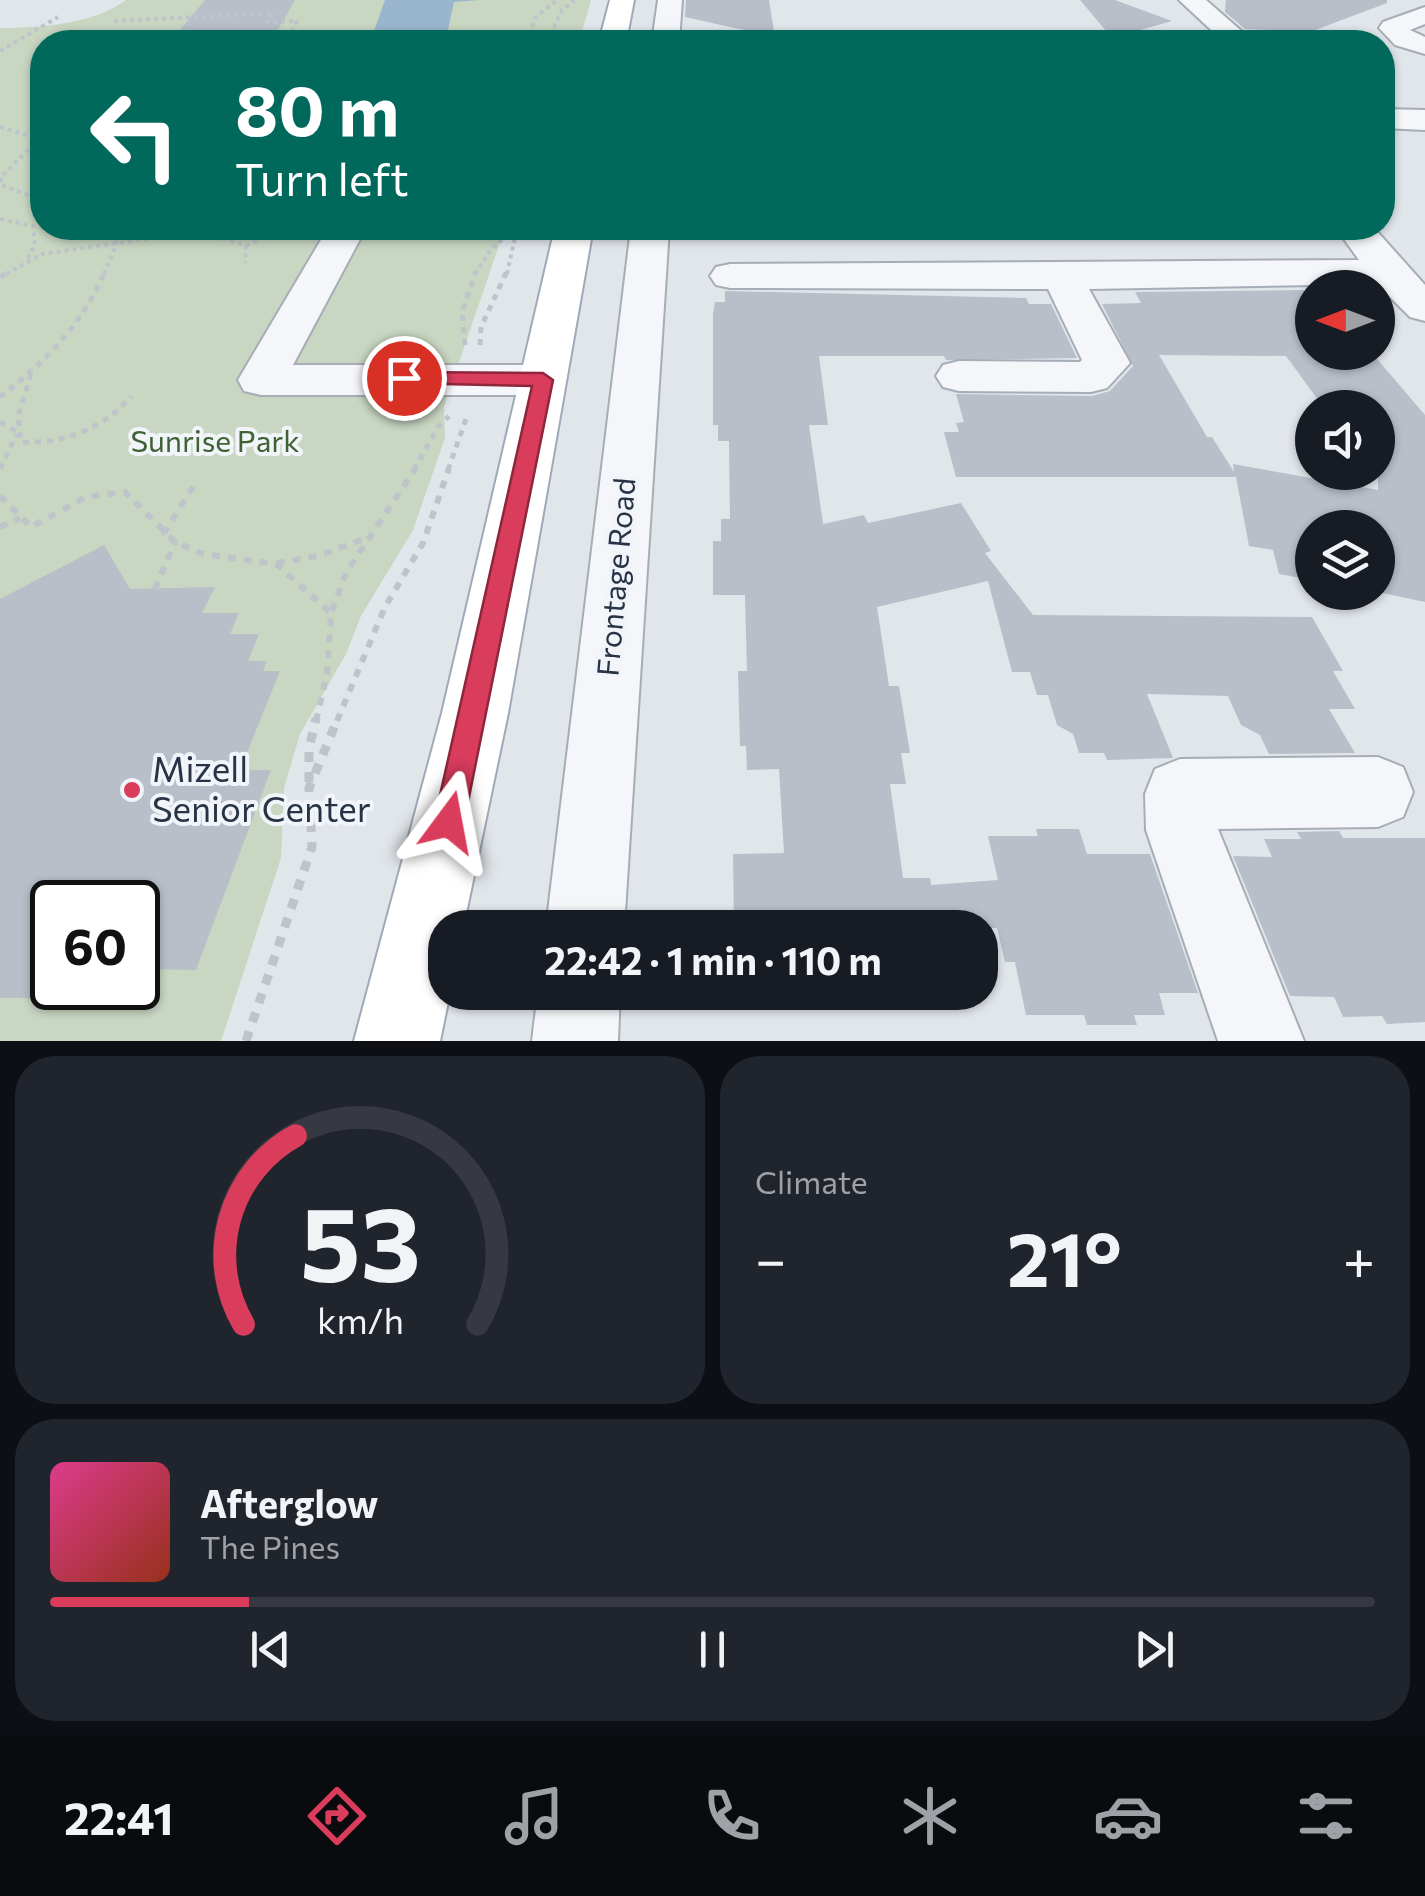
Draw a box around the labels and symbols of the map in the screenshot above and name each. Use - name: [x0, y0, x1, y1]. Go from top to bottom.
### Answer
- north arrow: [1295, 270, 1395, 370]
- pin: [362, 336, 447, 421]
- park label: Sunrise Park: [130, 421, 300, 458]
- street label: Frontage Road: [587, 476, 642, 677]
- place label: Mizell Senior Center: [152, 746, 371, 829]
- position arrow: [397, 770, 501, 874]
- marker: Mizell Senior Center: [121, 779, 143, 801]
- speed limit sign: 60: [30, 880, 160, 1010]

